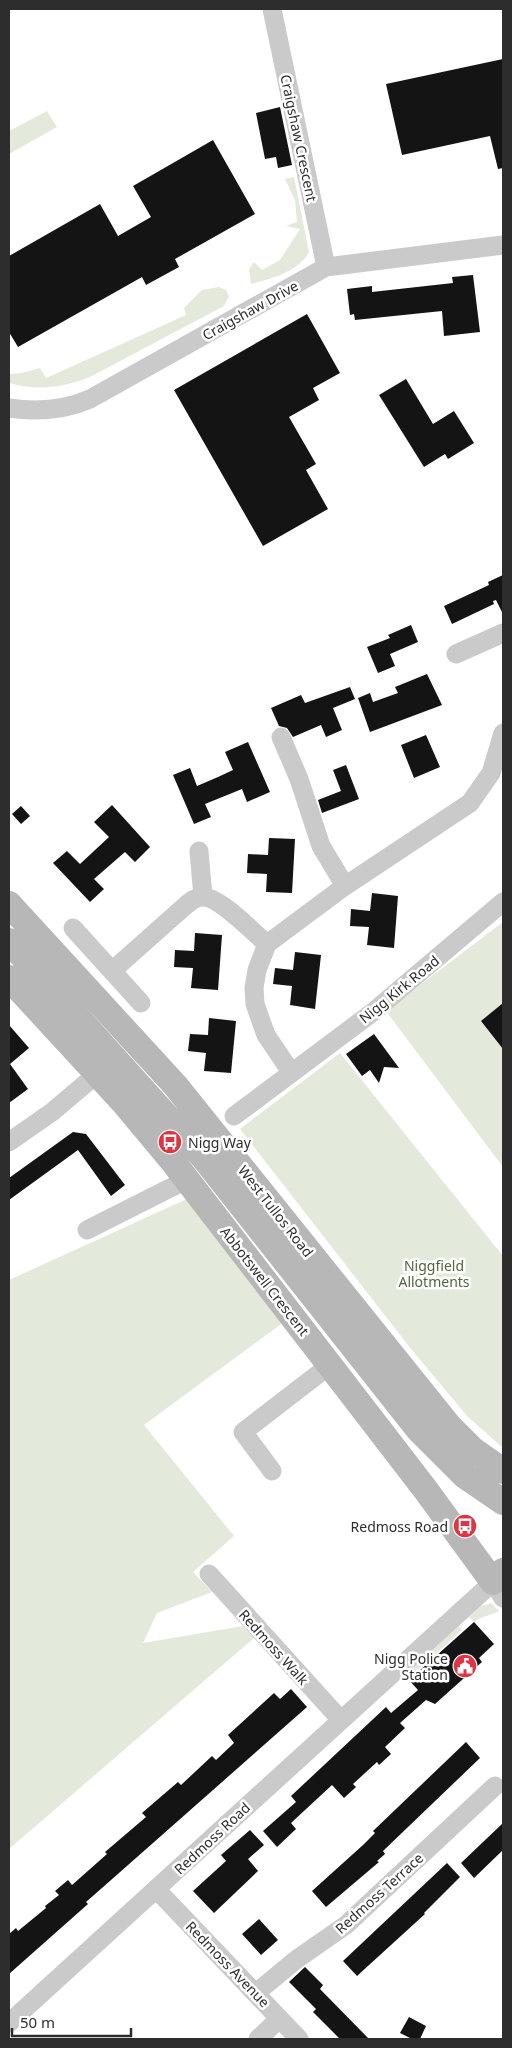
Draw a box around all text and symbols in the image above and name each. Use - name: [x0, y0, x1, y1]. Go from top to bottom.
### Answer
- street label: Craigshaw Crescent: [276, 73, 322, 203]
- street label: Craigshaw Drive: [199, 276, 301, 344]
- street label: Nigg Kirk Road: [355, 951, 443, 1027]
- bus stop icon: Nigg Way: [157, 1129, 183, 1155]
- place label: Nigg Way: [188, 1133, 252, 1152]
- street label: West Tullos Road: [234, 1161, 318, 1261]
- street label: Abbotswell Crescent: [216, 1223, 314, 1339]
- park label: Niggfield Allotments: [398, 1256, 470, 1291]
- bus stop icon: Redmoss Road: [452, 1513, 478, 1539]
- place label: Redmoss Road: [351, 1517, 448, 1536]
- street label: Redmoss Walk: [235, 1605, 313, 1689]
- place label: Nigg Police Station: [374, 1649, 448, 1684]
- public building icon: Nigg Police Station: [452, 1653, 478, 1679]
- street label: Redmoss Road: [170, 1798, 254, 1878]
- street label: Redmoss Terrace: [331, 1848, 427, 1938]
- street label: Redmoss Avenue: [182, 1917, 274, 2011]
- scale bar: [12, 2006, 131, 2038]
- text: 50 m: [20, 2012, 55, 2032]

